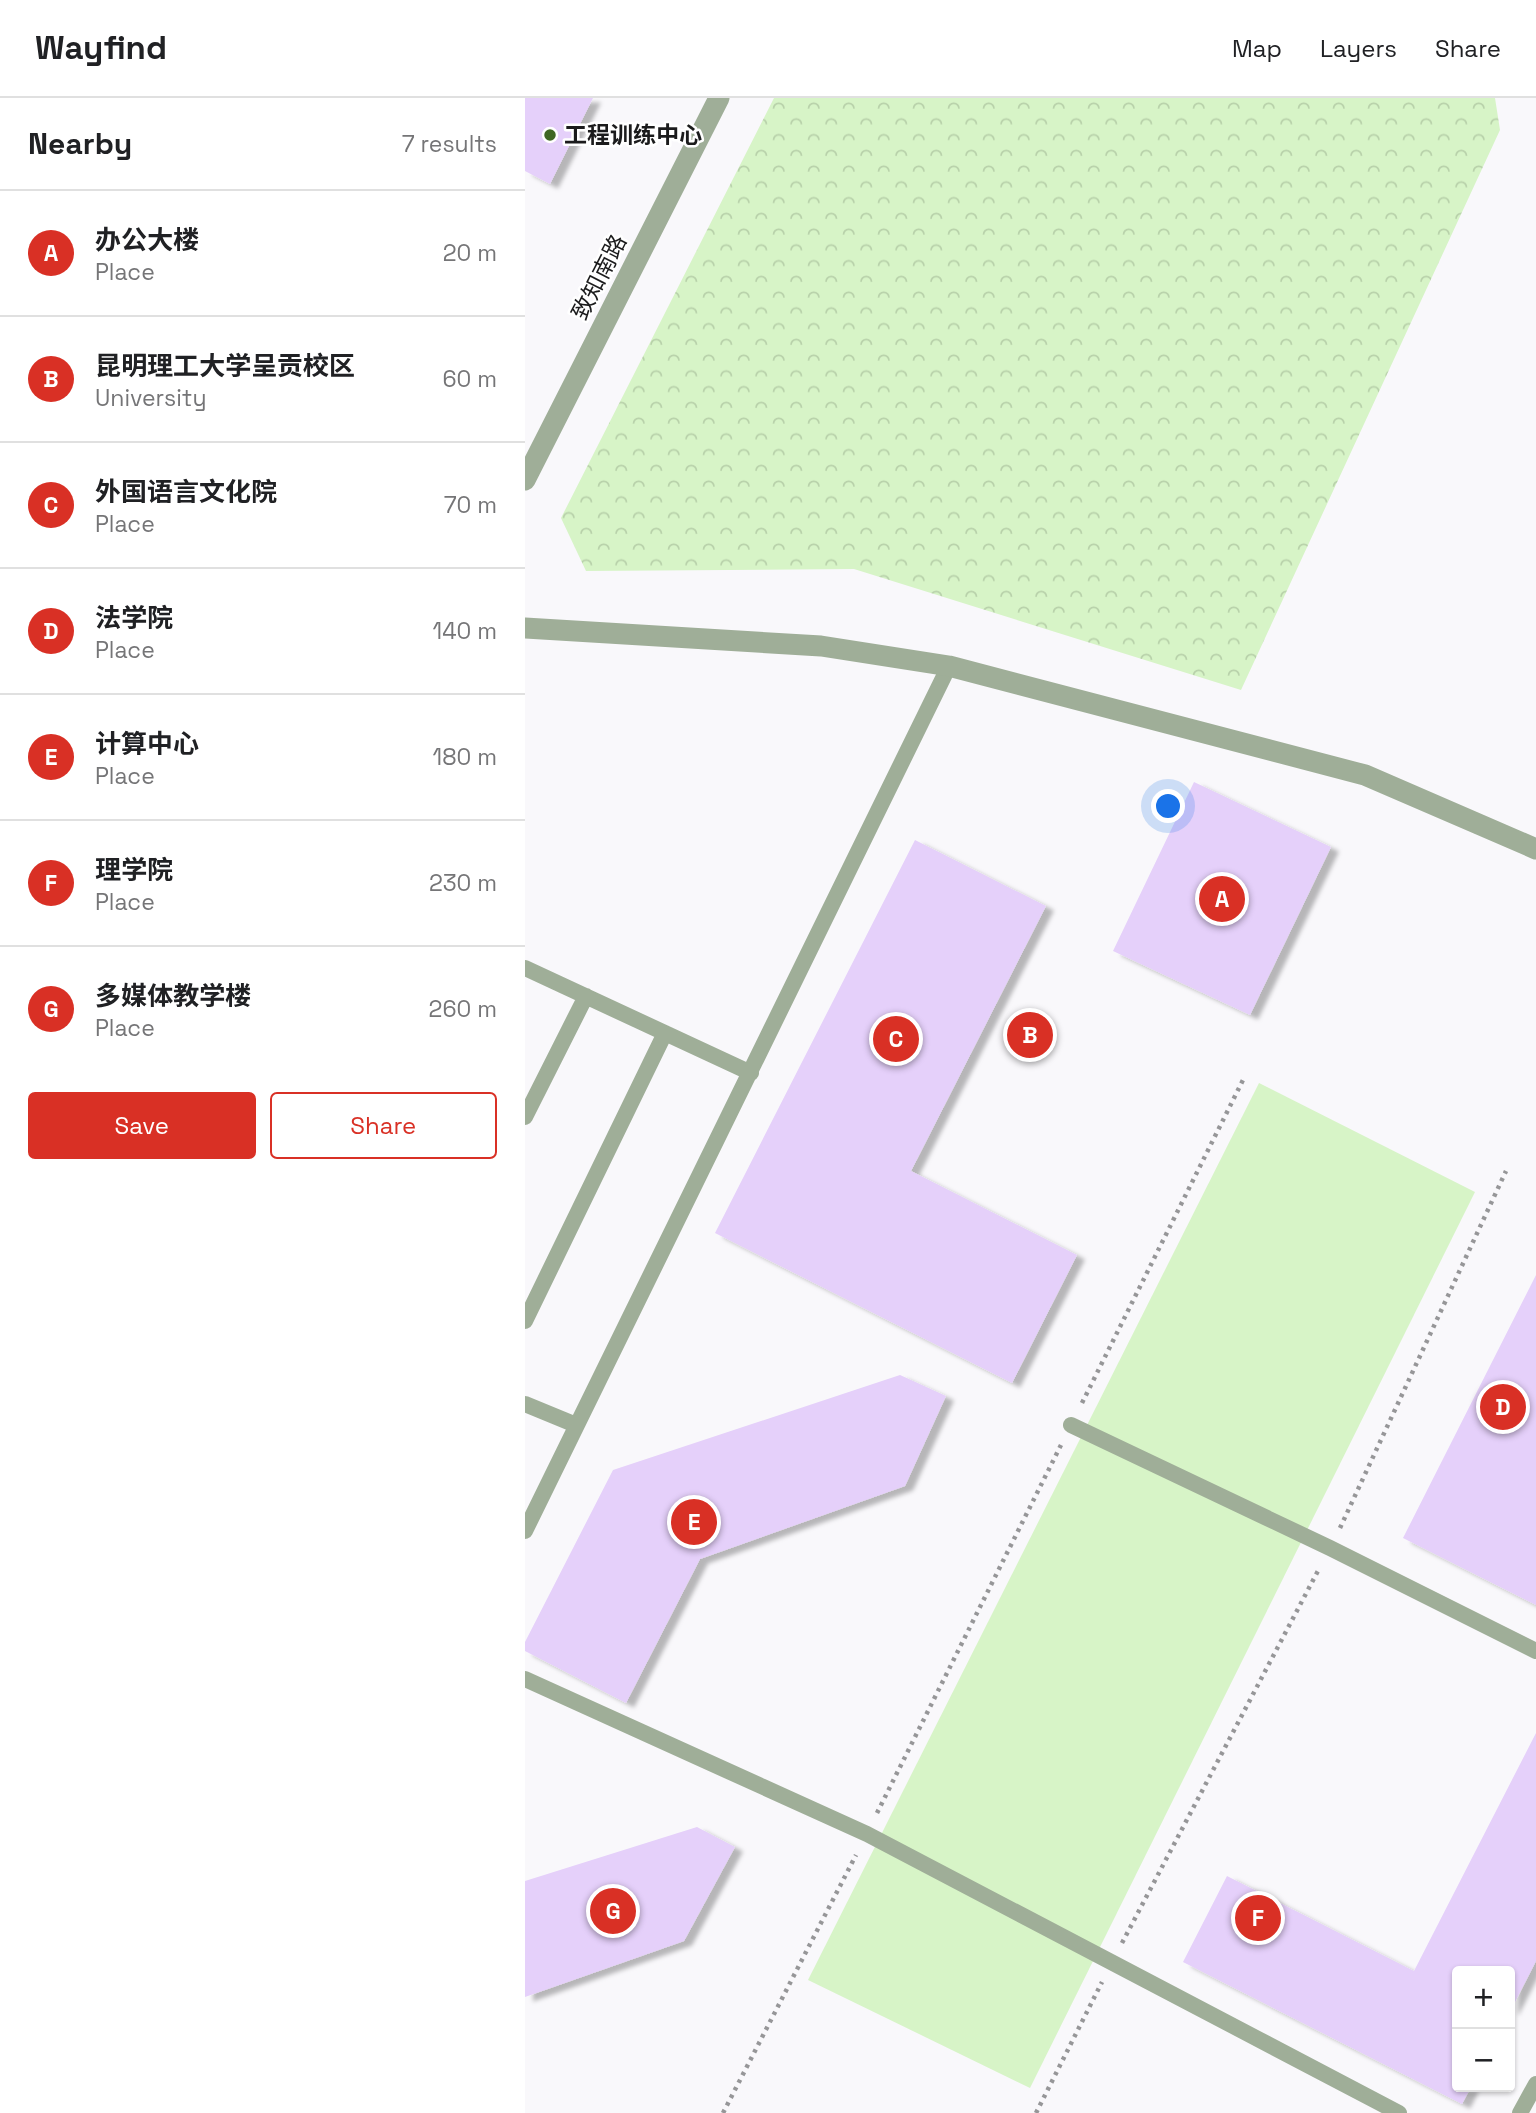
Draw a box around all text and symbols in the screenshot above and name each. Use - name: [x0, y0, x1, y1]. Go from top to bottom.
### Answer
- text: Wayfind: [35, 27, 167, 69]
- text: Map: [1232, 33, 1282, 64]
- text: Layers: [1320, 33, 1397, 64]
- text: Share: [1435, 33, 1501, 64]
- place label: 工程训练中心: [564, 120, 702, 150]
- text: Nearby: [28, 124, 132, 163]
- marker: 工程训练中心: [542, 127, 558, 143]
- text: 7 results: [402, 129, 497, 159]
- text: 办公大楼: [95, 223, 199, 257]
- street label: 致知南路: [565, 229, 633, 325]
- text: A: [44, 238, 58, 268]
- text: 20 m: [443, 238, 497, 268]
- text: Place: [95, 257, 155, 287]
- text: 昆明理工大学呈贡校区: [95, 349, 355, 383]
- text: B: [43, 364, 59, 394]
- text: 60 m: [442, 364, 497, 394]
- text: University: [95, 383, 206, 413]
- text: 外国语言文化院: [95, 475, 277, 509]
- text: C: [44, 490, 58, 520]
- text: 70 m: [444, 490, 497, 520]
- text: Place: [95, 509, 155, 539]
- text: 法学院: [95, 601, 173, 635]
- text: D: [43, 616, 59, 646]
- text: 140 m: [433, 616, 497, 646]
- text: Place: [95, 635, 155, 665]
- text: 计算中心: [95, 727, 199, 761]
- text: E: [45, 742, 57, 772]
- text: 180 m: [433, 742, 497, 772]
- text: Place: [95, 761, 155, 791]
- your location: [1151, 789, 1185, 823]
- text: 理学院: [95, 853, 173, 887]
- text: F: [45, 868, 57, 898]
- text: 230 m: [429, 868, 497, 898]
- pin: A: [1199, 873, 1245, 925]
- text: Place: [95, 887, 155, 917]
- text: 多媒体教学楼: [95, 979, 251, 1013]
- text: G: [43, 994, 59, 1024]
- text: 260 m: [429, 994, 497, 1024]
- pin: B: [1007, 1009, 1053, 1061]
- text: Place: [95, 1013, 155, 1043]
- pin: C: [873, 1013, 919, 1065]
- button: Save: [28, 1092, 256, 1159]
- button: Share: [270, 1092, 497, 1159]
- pin: D: [1480, 1381, 1526, 1433]
- pin: E: [671, 1496, 717, 1548]
- pin: G: [590, 1885, 636, 1937]
- pin: F: [1235, 1892, 1281, 1944]
- map controls: [1452, 1966, 1515, 2092]
- button: +: [1452, 1966, 1515, 2029]
- button: −: [1452, 2029, 1515, 2092]

